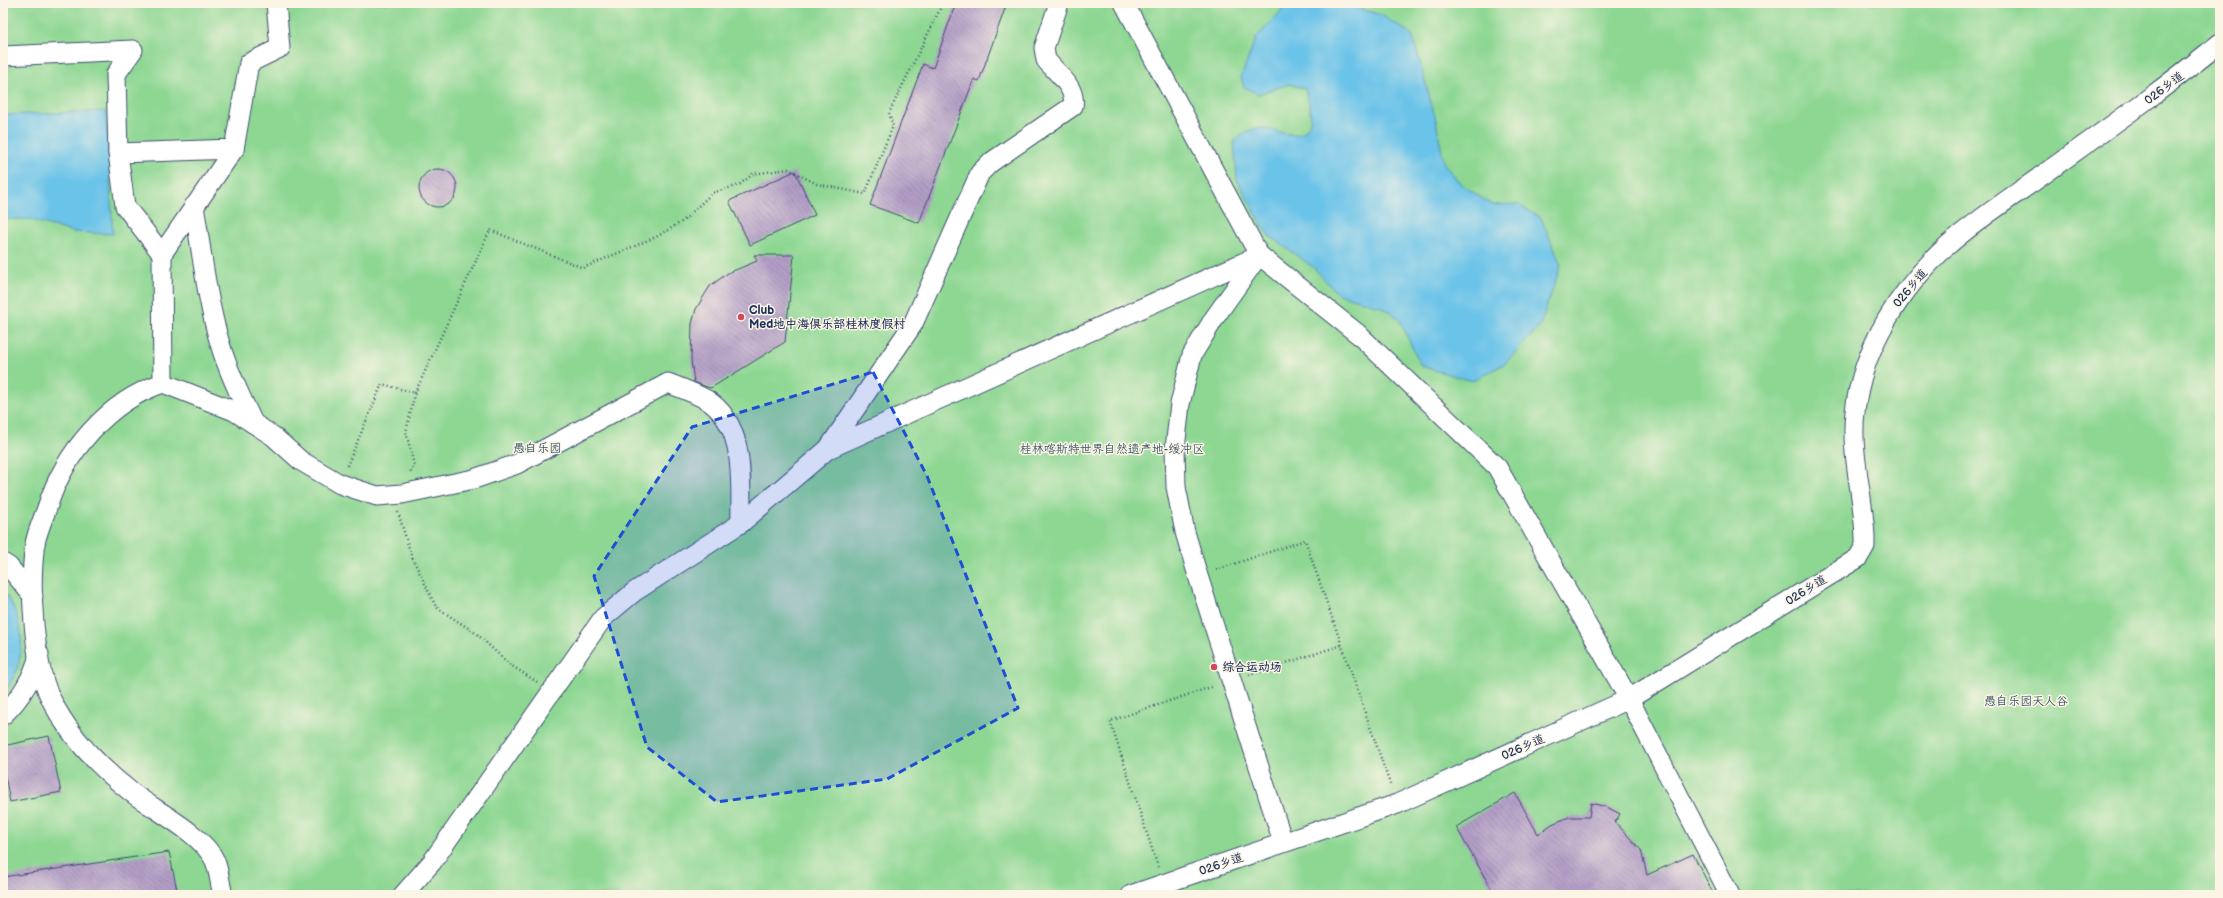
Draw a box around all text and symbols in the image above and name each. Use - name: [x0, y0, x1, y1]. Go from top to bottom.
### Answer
- street label: 026乡道: [2142, 69, 2187, 108]
- street label: 026乡道: [1890, 266, 1931, 311]
- place label: Club Med地中海俱乐部桂林度假村: [749, 303, 905, 332]
- marker: Club Med地中海俱乐部桂林度假村: [736, 312, 746, 322]
- park label: 愚自乐园: [513, 441, 561, 456]
- park label: 桂林喀斯特世界自然遗产地-缓冲区: [1020, 442, 1204, 457]
- street label: 026乡道: [1783, 572, 1830, 609]
- place label: 综合运动场: [1222, 660, 1282, 675]
- marker: 综合运动场: [1209, 662, 1219, 672]
- park label: 愚自乐园天人谷: [1984, 694, 2068, 709]
- street label: 026乡道: [1499, 731, 1547, 764]
- street label: 026乡道: [1197, 850, 1245, 879]

